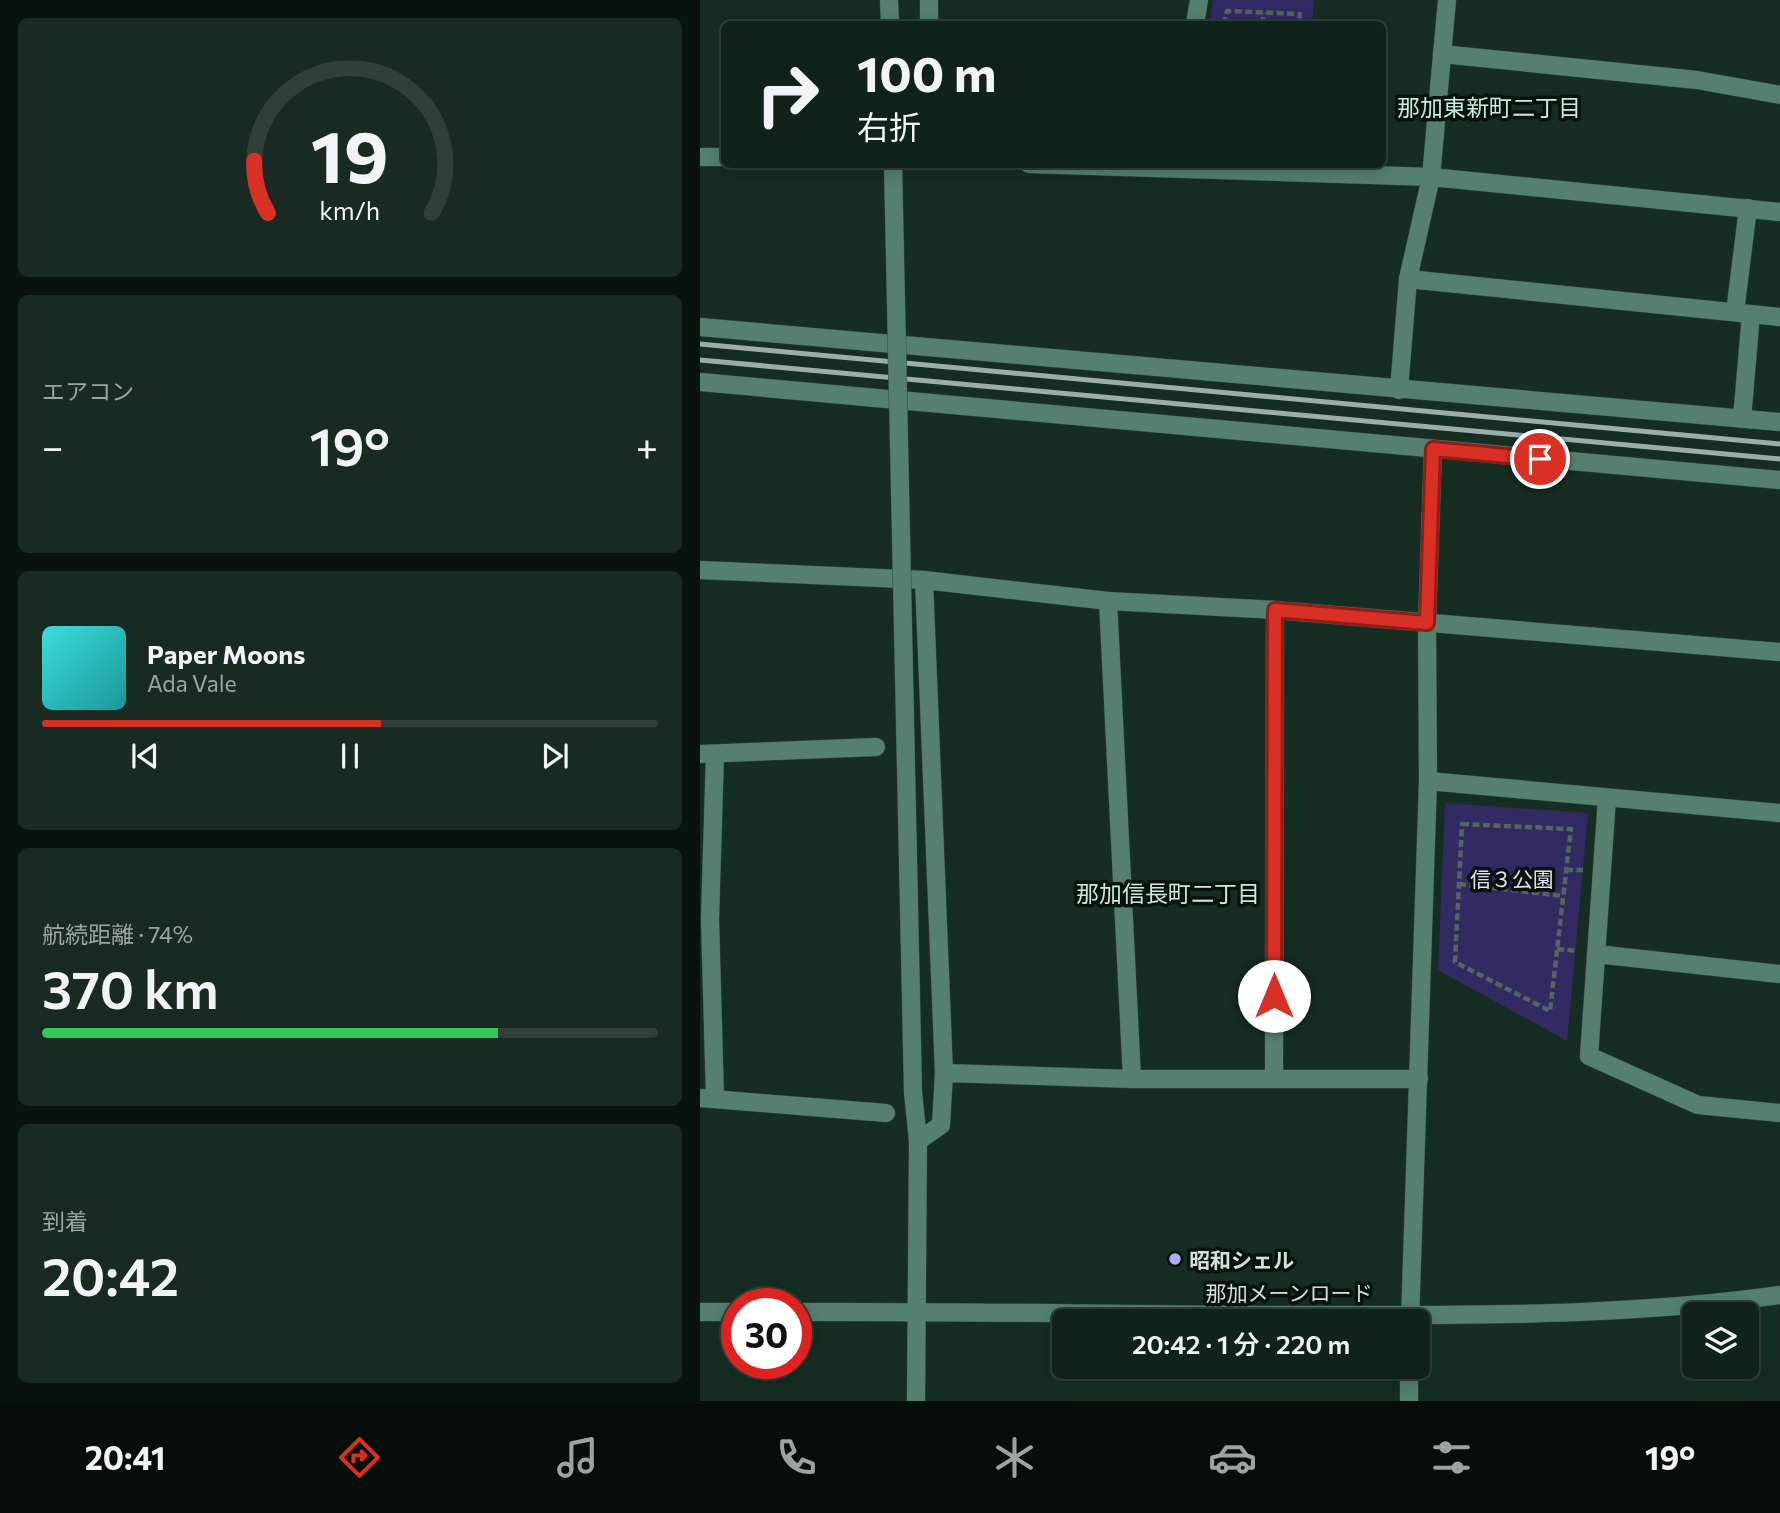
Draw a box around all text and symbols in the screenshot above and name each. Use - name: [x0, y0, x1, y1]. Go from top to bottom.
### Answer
- text: 100 m: [857, 42, 996, 102]
- icon: right: [742, 49, 833, 140]
- district label: 那加東新町二丁目: [1397, 93, 1581, 121]
- text: 右折: [857, 106, 921, 146]
- text: 19: [311, 110, 389, 199]
- text: km/h: [320, 195, 380, 225]
- text: エアコン: [42, 377, 134, 405]
- text: 19°: [309, 413, 390, 477]
- text: −: [42, 422, 64, 469]
- text: +: [636, 422, 658, 469]
- pin: [1510, 429, 1570, 489]
- icon: arrive: [1521, 440, 1559, 478]
- text: Paper Moons: [147, 638, 305, 669]
- text: Ada Vale: [147, 669, 237, 697]
- icon: previous: [126, 737, 164, 775]
- icon: pause: [331, 737, 369, 775]
- icon: next: [536, 737, 574, 775]
- park label: 信３公園: [1470, 866, 1554, 891]
- district label: 那加信長町二丁目: [1076, 879, 1260, 907]
- text: 航続距離 · 74%: [42, 920, 193, 948]
- text: 370 km: [42, 956, 219, 1020]
- position arrow: [1237, 959, 1311, 1033]
- text: 到着: [42, 1207, 88, 1235]
- text: 20:42: [42, 1243, 179, 1307]
- place label: 昭和シェル: [1189, 1247, 1294, 1272]
- marker: 昭和シェル: [1167, 1251, 1183, 1267]
- street label: 那加メーンロード: [1206, 1280, 1372, 1305]
- speed limit sign: 30: [721, 1288, 812, 1379]
- map controls: [1682, 1302, 1759, 1379]
- button: layers: [1682, 1302, 1759, 1379]
- text: 20:42 · 1 分 · 220 m: [1132, 1328, 1350, 1359]
- icon: directions: [335, 1433, 384, 1482]
- icon: music: [553, 1433, 602, 1482]
- icon: phone: [772, 1433, 821, 1482]
- icon: climate: [990, 1433, 1039, 1482]
- icon: car: [1208, 1433, 1257, 1482]
- icon: filters: [1427, 1433, 1476, 1482]
- text: 20:41: [85, 1437, 166, 1477]
- text: 19°: [1645, 1437, 1695, 1477]

